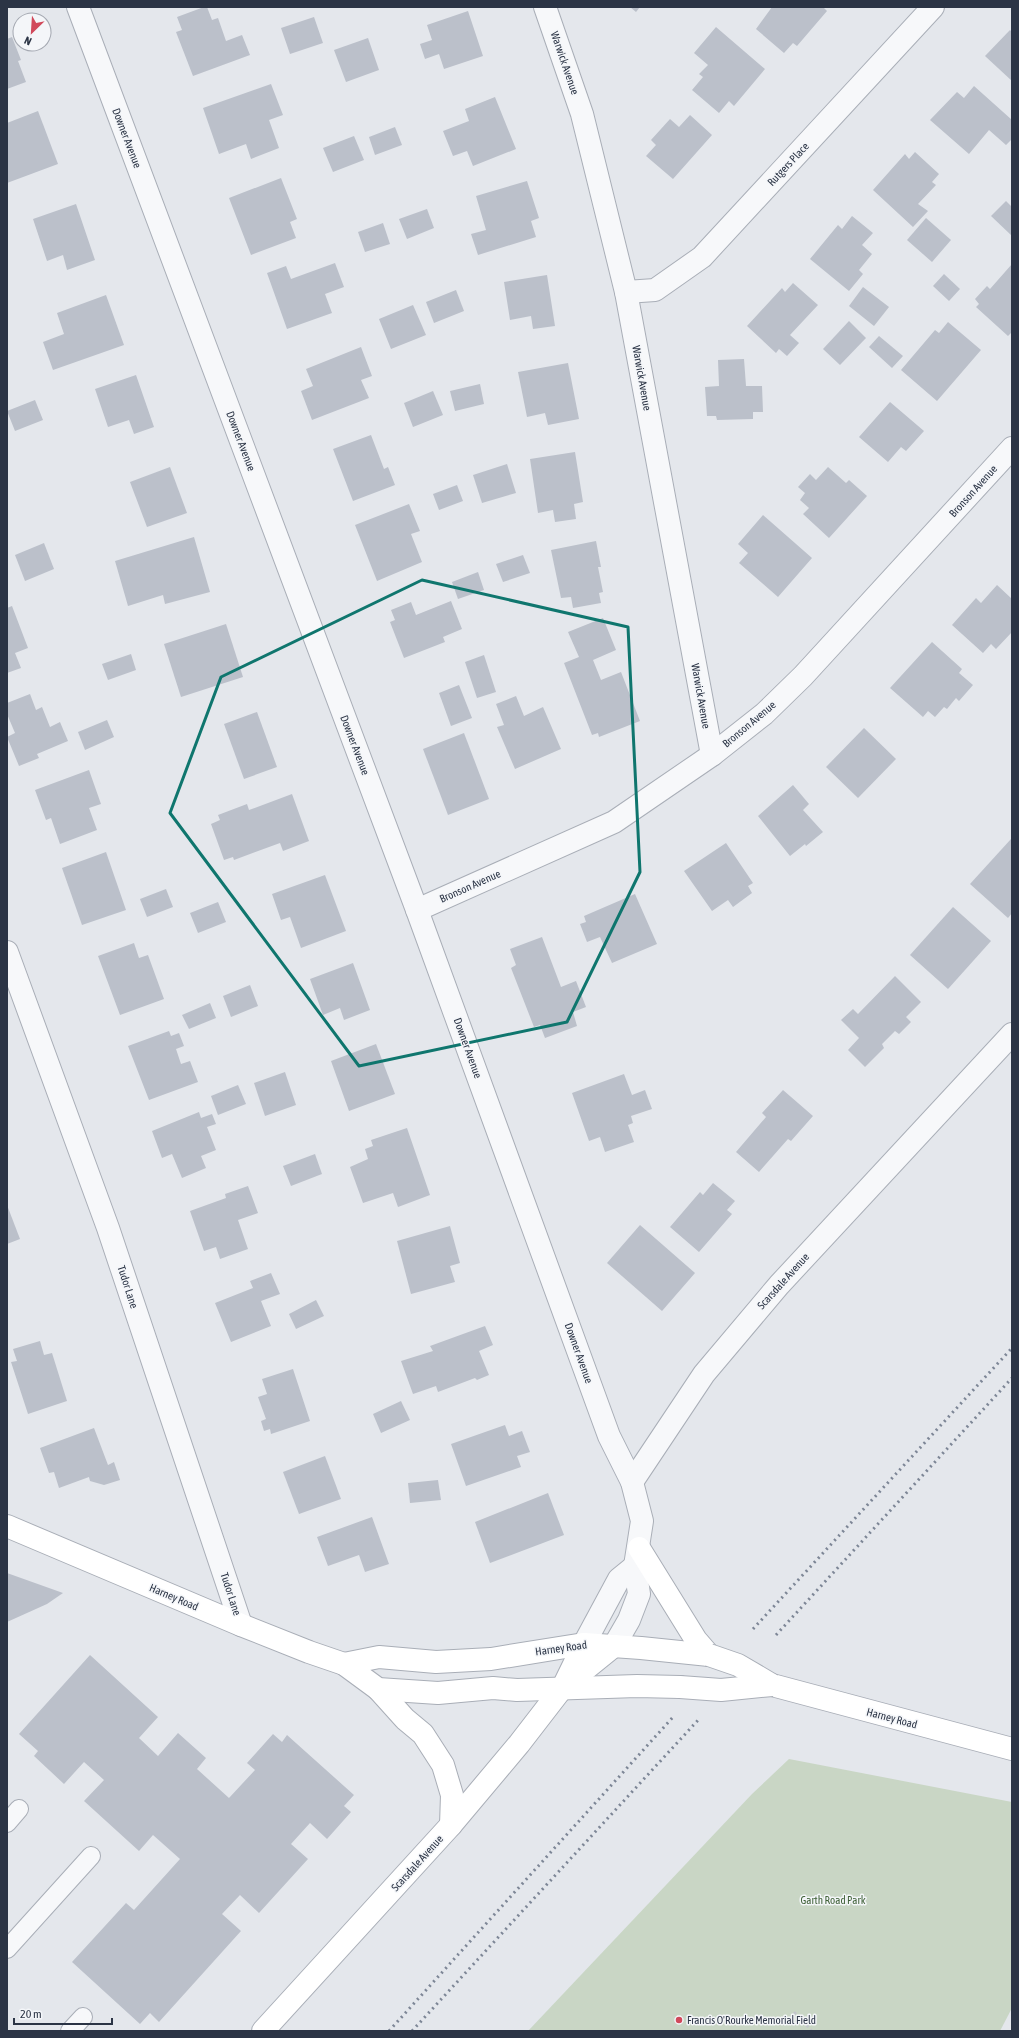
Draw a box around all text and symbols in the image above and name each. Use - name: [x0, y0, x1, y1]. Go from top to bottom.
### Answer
- north arrow: [12, 12, 52, 52]
- street label: Warwick Avenue: [549, 30, 581, 96]
- text: N: [22, 34, 33, 48]
- street label: Downer Avenue: [110, 106, 144, 170]
- street label: Rutgers Place: [765, 140, 811, 188]
- street label: Warwick Avenue: [630, 344, 654, 412]
- street label: Downer Avenue: [224, 409, 258, 473]
- street label: Bronson Avenue: [947, 463, 999, 519]
- street label: Warwick Avenue: [689, 662, 713, 730]
- street label: Bronson Avenue: [720, 698, 778, 750]
- street label: Downer Avenue: [338, 713, 372, 777]
- street label: Bronson Avenue: [438, 867, 502, 905]
- street label: Downer Avenue: [452, 1016, 484, 1080]
- street label: Scarsdale Avenue: [755, 1251, 811, 1311]
- street label: Tudor Lane: [115, 1264, 141, 1310]
- street label: Downer Avenue: [563, 1321, 595, 1385]
- street label: Tudor Lane: [218, 1571, 244, 1617]
- street label: Harney Road: [148, 1581, 200, 1613]
- street label: Harney Road: [534, 1638, 588, 1658]
- street label: Harney Road: [865, 1705, 919, 1731]
- street label: Scarsdale Avenue: [389, 1833, 445, 1893]
- park label: Garth Road Park: [801, 1894, 866, 1906]
- scale bar: [14, 2000, 112, 2026]
- text: 20 m: [20, 2007, 42, 2021]
- place label: Francis O'Rourke Memorial Field: [687, 2014, 816, 2026]
- marker: Francis O'Rourke Memorial Field: [674, 2015, 684, 2025]

